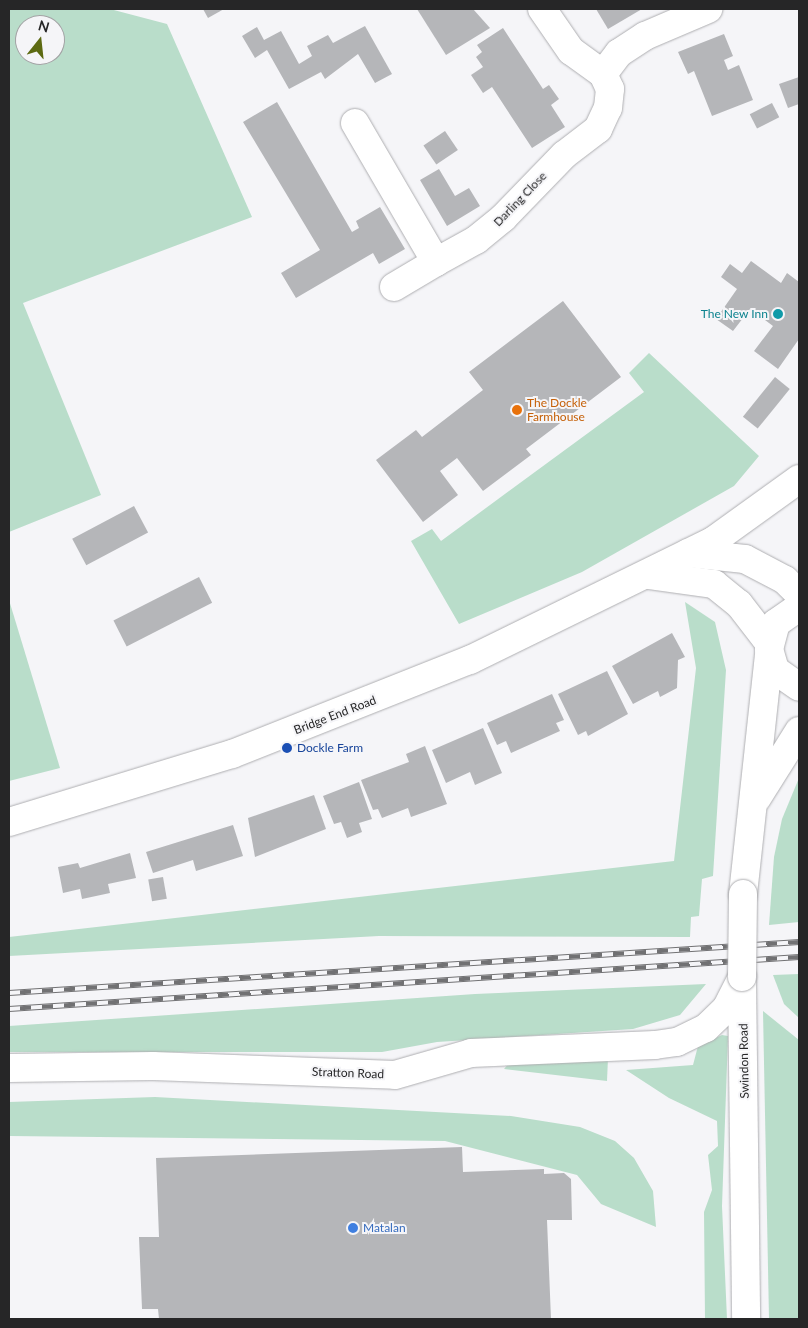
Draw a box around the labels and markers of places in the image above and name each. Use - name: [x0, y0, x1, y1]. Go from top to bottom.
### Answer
- place label: The New Inn: [701, 307, 768, 321]
- marker: The New Inn: [772, 308, 784, 320]
- place label: The Dockle Farmhouse: [527, 396, 587, 424]
- marker: The Dockle Farmhouse: [511, 404, 523, 416]
- place label: Dockle Farm: [297, 741, 363, 755]
- marker: Dockle Farm: [281, 742, 293, 754]
- place label: Matalan: [363, 1221, 406, 1235]
- marker: Matalan: [347, 1222, 359, 1234]

